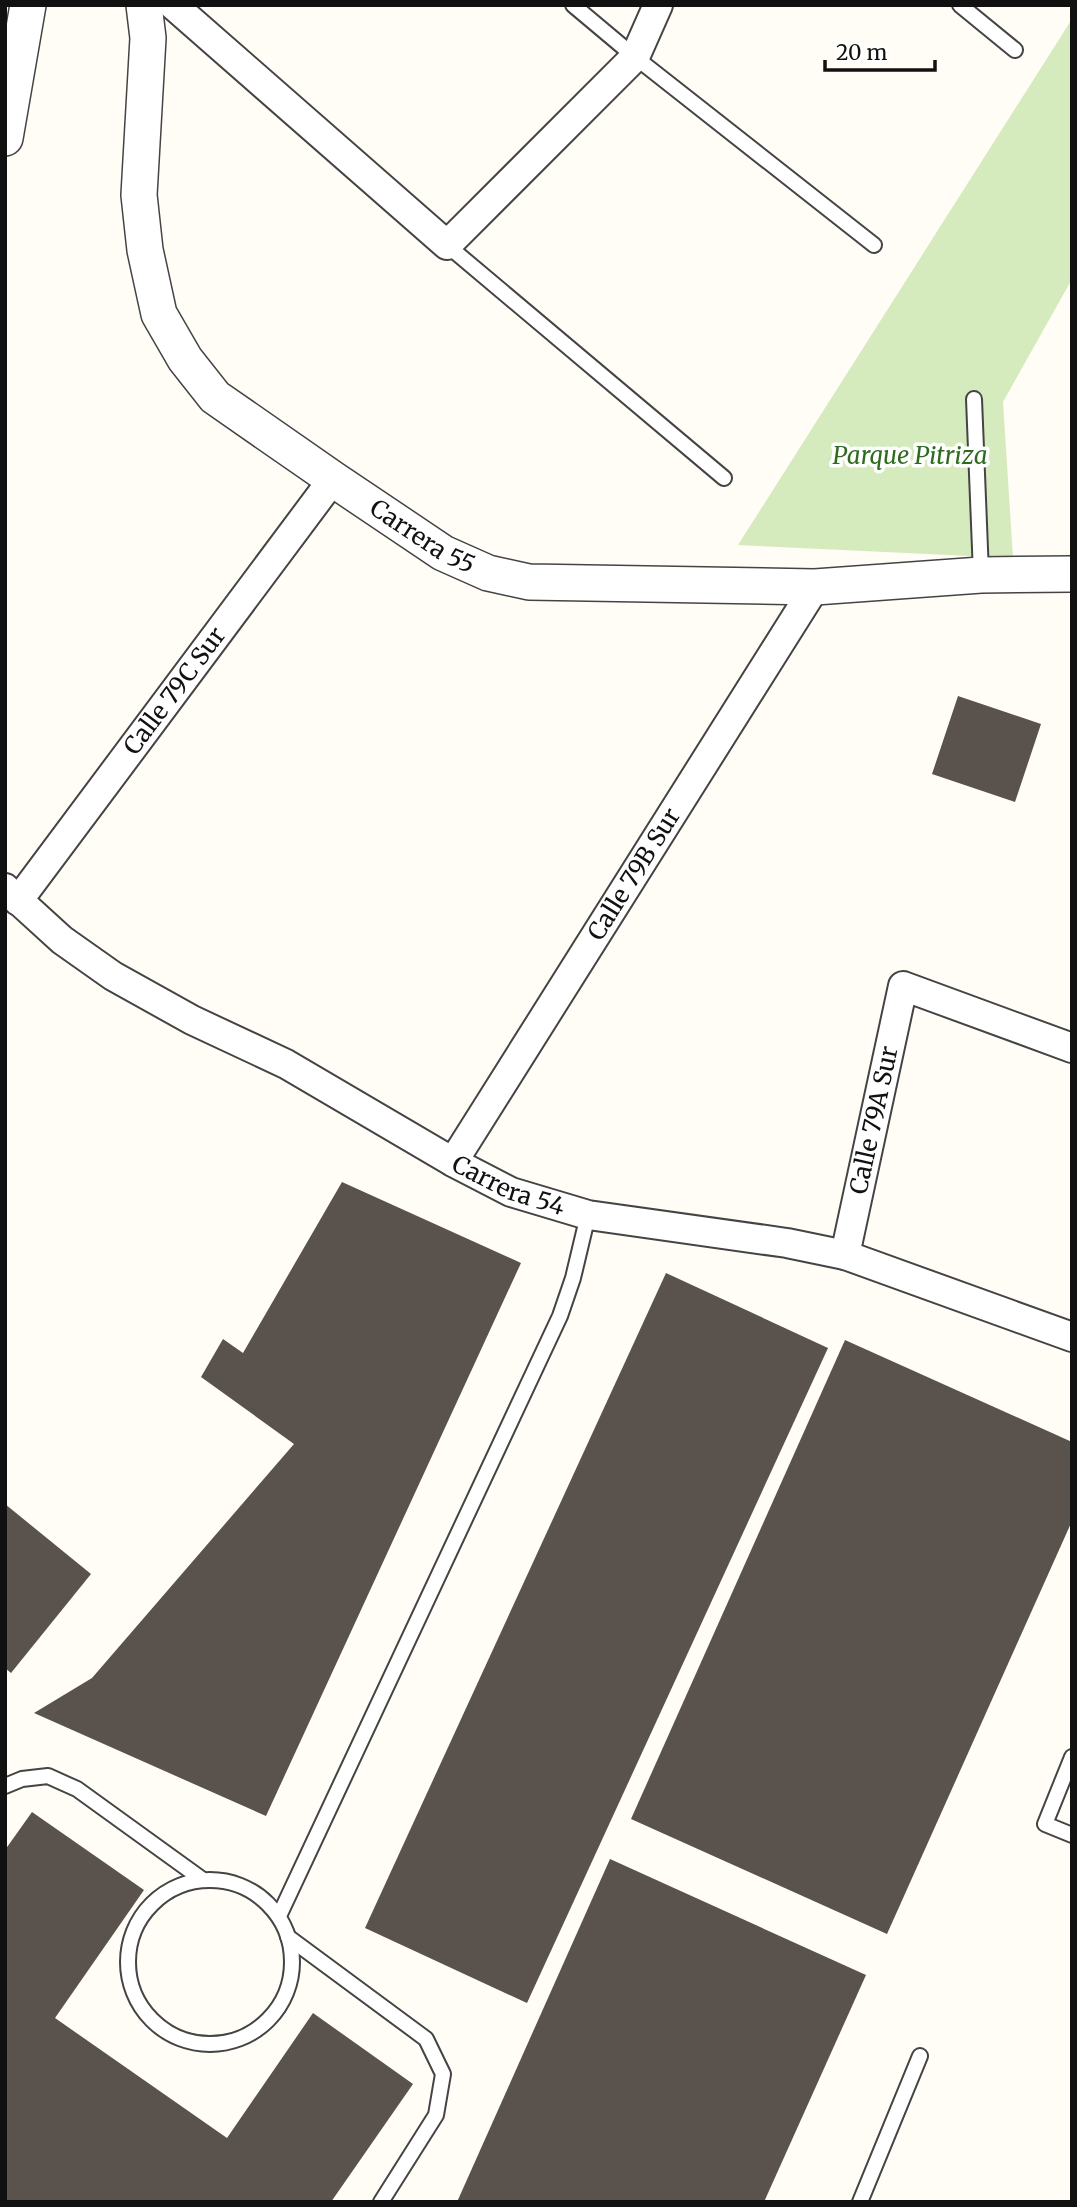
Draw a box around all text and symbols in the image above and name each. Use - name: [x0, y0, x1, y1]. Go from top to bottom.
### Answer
- scale bar: [825, 28, 935, 72]
- text: 20 m: [836, 39, 888, 66]
- park label: Parque Pitriza: [833, 440, 987, 471]
- street label: Carrera 55: [364, 492, 480, 580]
- street label: Calle 79C Sur: [117, 621, 232, 761]
- street label: Calle 79B Sur: [580, 802, 687, 946]
- street label: Calle 79A Sur: [843, 1043, 905, 1197]
- street label: Carrera 54: [447, 1148, 569, 1222]

